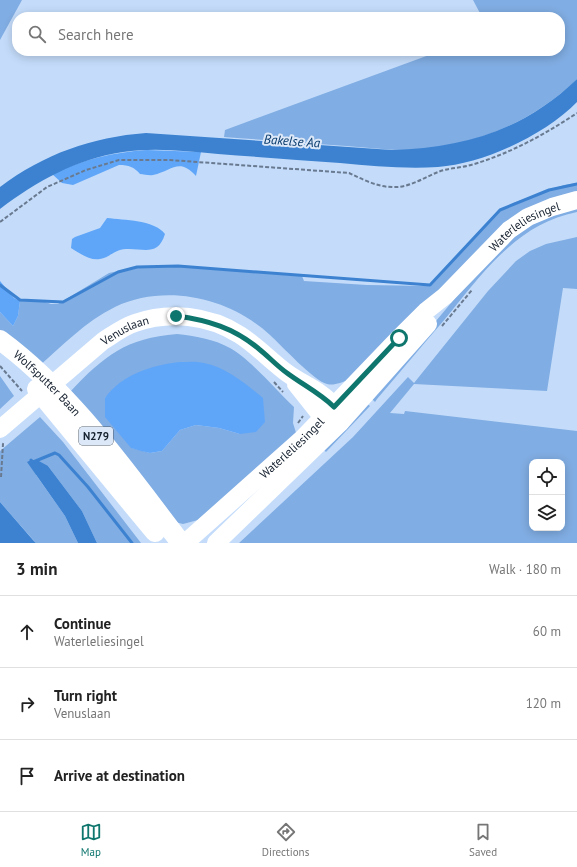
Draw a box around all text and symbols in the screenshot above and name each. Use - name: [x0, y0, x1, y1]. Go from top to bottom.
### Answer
- search box: [12, 12, 565, 56]
- icon: search: [26, 23, 48, 45]
- text: Search here: [58, 25, 134, 44]
- water label: Bakelse Aa: [263, 131, 321, 151]
- street label: Waterleliesingel: [485, 198, 562, 254]
- route end: [167, 307, 185, 325]
- street label: Venuslaan: [97, 312, 150, 349]
- route start: [390, 329, 408, 347]
- street label: Wolfsputter Baan: [11, 346, 84, 419]
- street label: Waterleliesingel: [256, 413, 327, 481]
- road number: N279: [79, 427, 113, 445]
- map controls: [529, 459, 565, 531]
- button: locate: [529, 459, 565, 495]
- button: layers: [529, 495, 565, 531]
- text: 3 min: [16, 558, 57, 580]
- text: Walk · 180 m: [489, 561, 561, 578]
- text: Continue: [54, 614, 111, 633]
- icon: ahead: [16, 621, 38, 643]
- text: 60 m: [533, 623, 561, 640]
- text: Waterleliesingel: [54, 633, 144, 650]
- text: Turn right: [54, 686, 117, 705]
- icon: right: [16, 693, 38, 715]
- text: 120 m: [526, 695, 561, 712]
- text: Venuslaan: [54, 705, 111, 722]
- icon: arrive: [16, 765, 38, 787]
- text: Arrive at destination: [54, 766, 185, 785]
- tab: Map: [80, 821, 102, 859]
- tab: Directions: [262, 821, 309, 859]
- tab: Saved: [469, 821, 497, 859]

